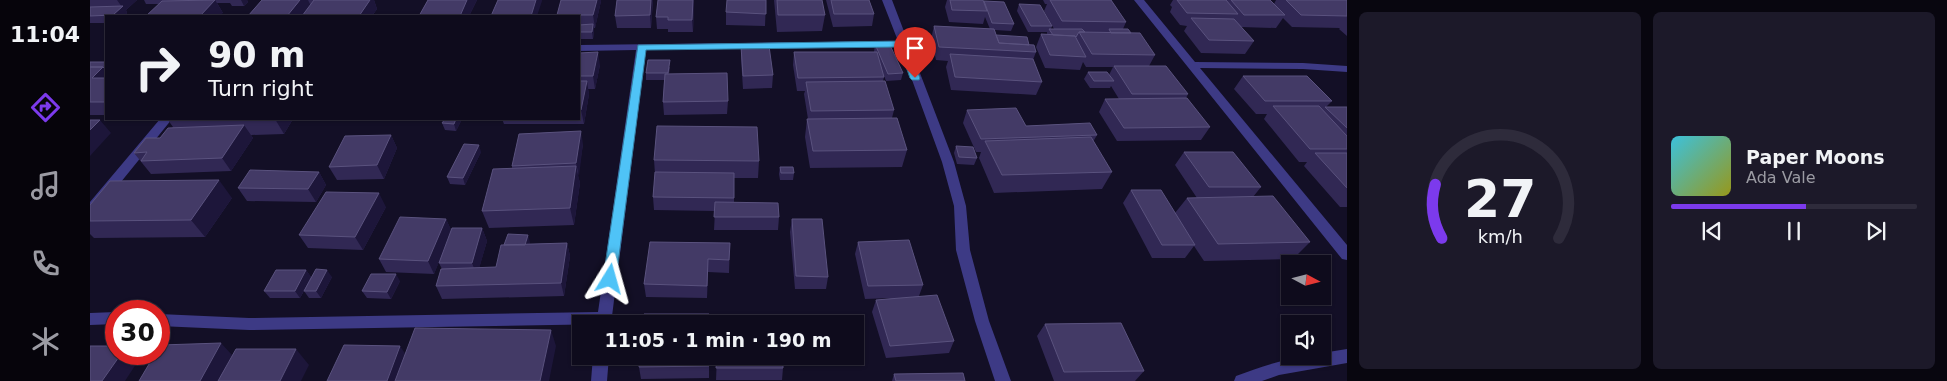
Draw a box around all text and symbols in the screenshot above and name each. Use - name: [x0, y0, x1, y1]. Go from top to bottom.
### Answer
- text: 11:04: [10, 22, 80, 47]
- pin: [894, 27, 936, 78]
- icon: arrive: [901, 34, 929, 62]
- icon: right: [125, 35, 190, 100]
- text: 90 m: [208, 35, 305, 75]
- text: Turn right: [208, 76, 313, 101]
- icon: directions: [28, 90, 63, 125]
- text: Paper Moons: [1746, 146, 1885, 168]
- icon: music: [28, 168, 63, 203]
- text: Ada Vale: [1746, 168, 1816, 187]
- text: 27: [1464, 169, 1536, 229]
- icon: previous: [1698, 217, 1726, 245]
- icon: pause: [1780, 217, 1808, 245]
- icon: next: [1862, 217, 1890, 245]
- text: km/h: [1477, 226, 1523, 247]
- icon: phone: [28, 246, 63, 281]
- position arrow: [583, 252, 635, 304]
- north arrow: [1281, 255, 1331, 305]
- map controls: [1281, 255, 1331, 365]
- speed limit sign: 30: [105, 300, 170, 365]
- button: sound: [1281, 315, 1331, 365]
- icon: climate: [28, 324, 63, 359]
- text: 11:05 · 1 min · 190 m: [604, 329, 832, 351]

